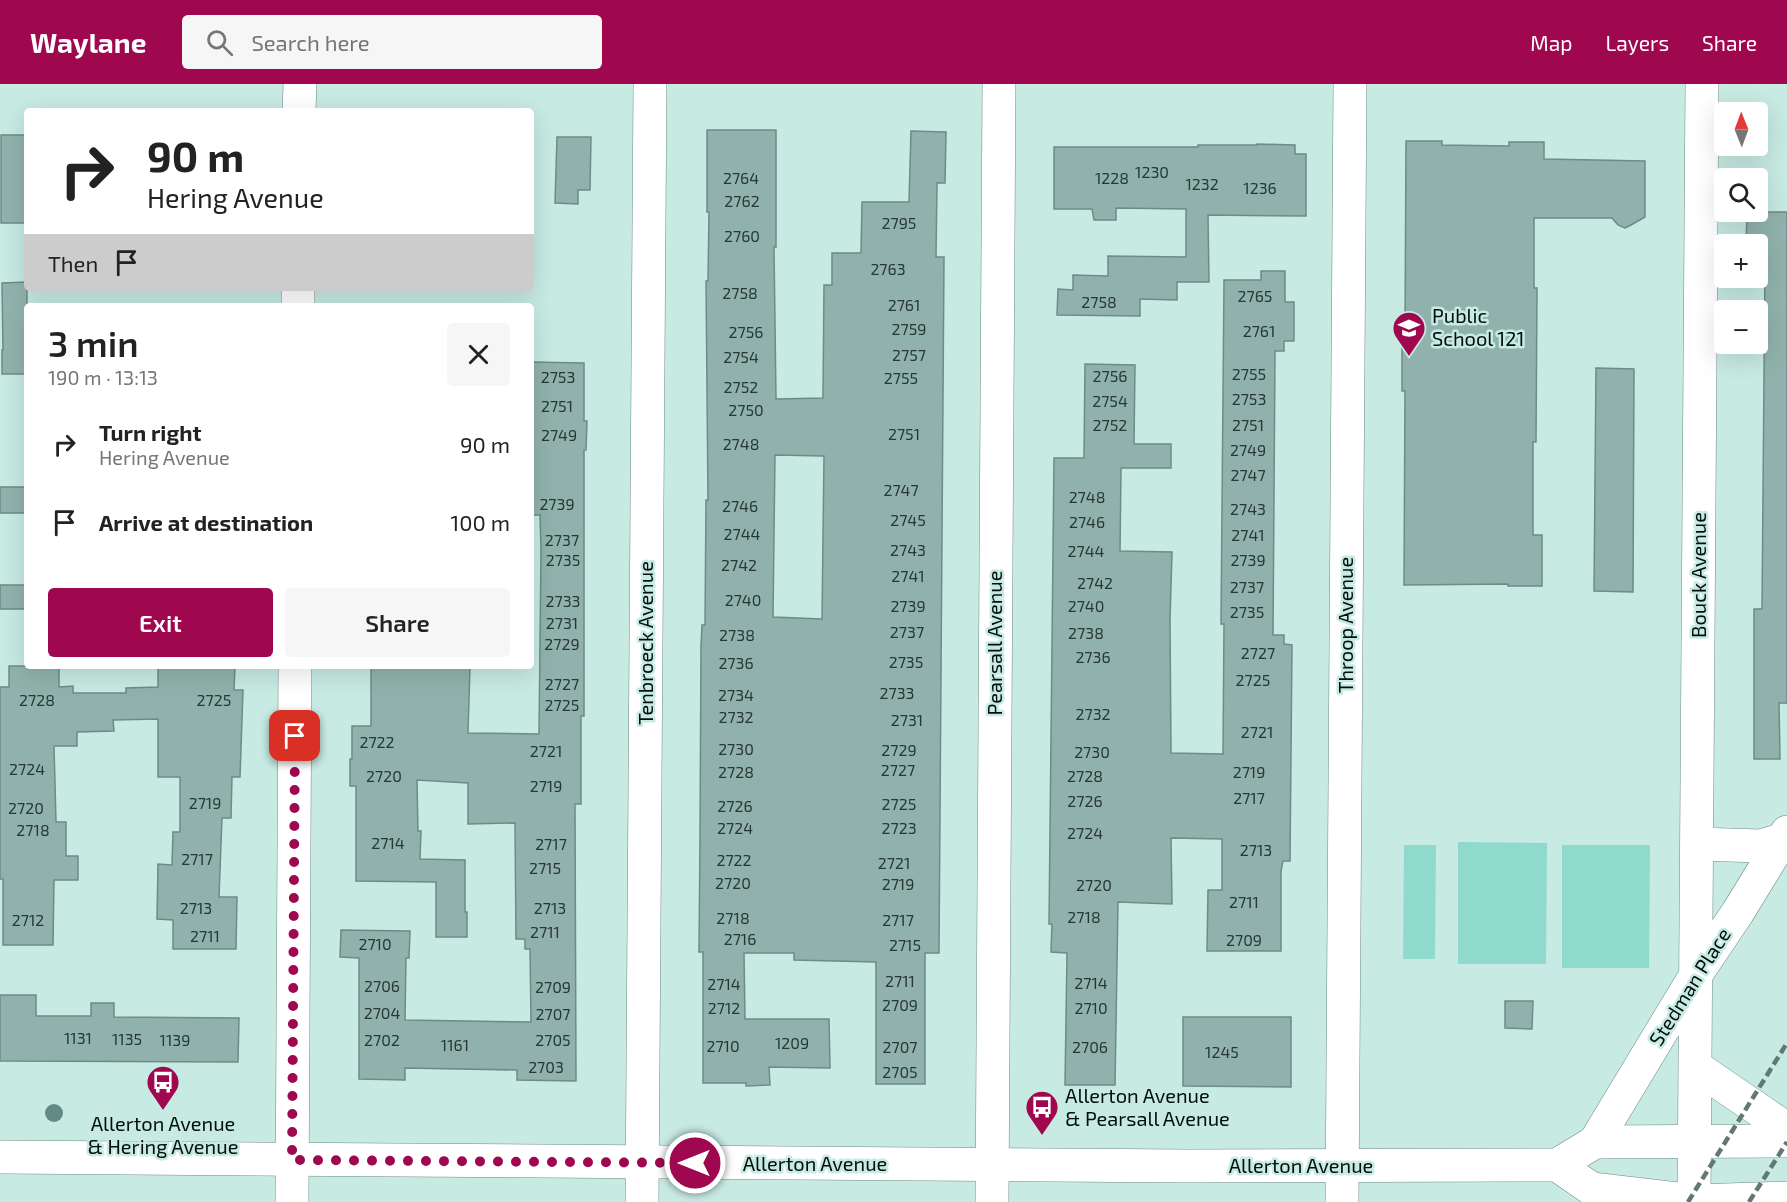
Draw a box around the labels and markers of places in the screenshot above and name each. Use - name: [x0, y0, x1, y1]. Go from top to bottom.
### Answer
- place label: Public School 121: [1432, 303, 1524, 350]
- school or university icon: Public School 121: [1391, 310, 1427, 357]
- pin: [269, 710, 320, 761]
- bus stop icon: Allerton Avenue & Hering Avenue: [145, 1064, 181, 1111]
- place label: Allerton Avenue & Pearsall Avenue: [1065, 1083, 1230, 1130]
- bus stop icon: Allerton Avenue & Pearsall Avenue: [1024, 1089, 1060, 1136]
- place label: Allerton Avenue & Hering Avenue: [88, 1111, 238, 1158]

